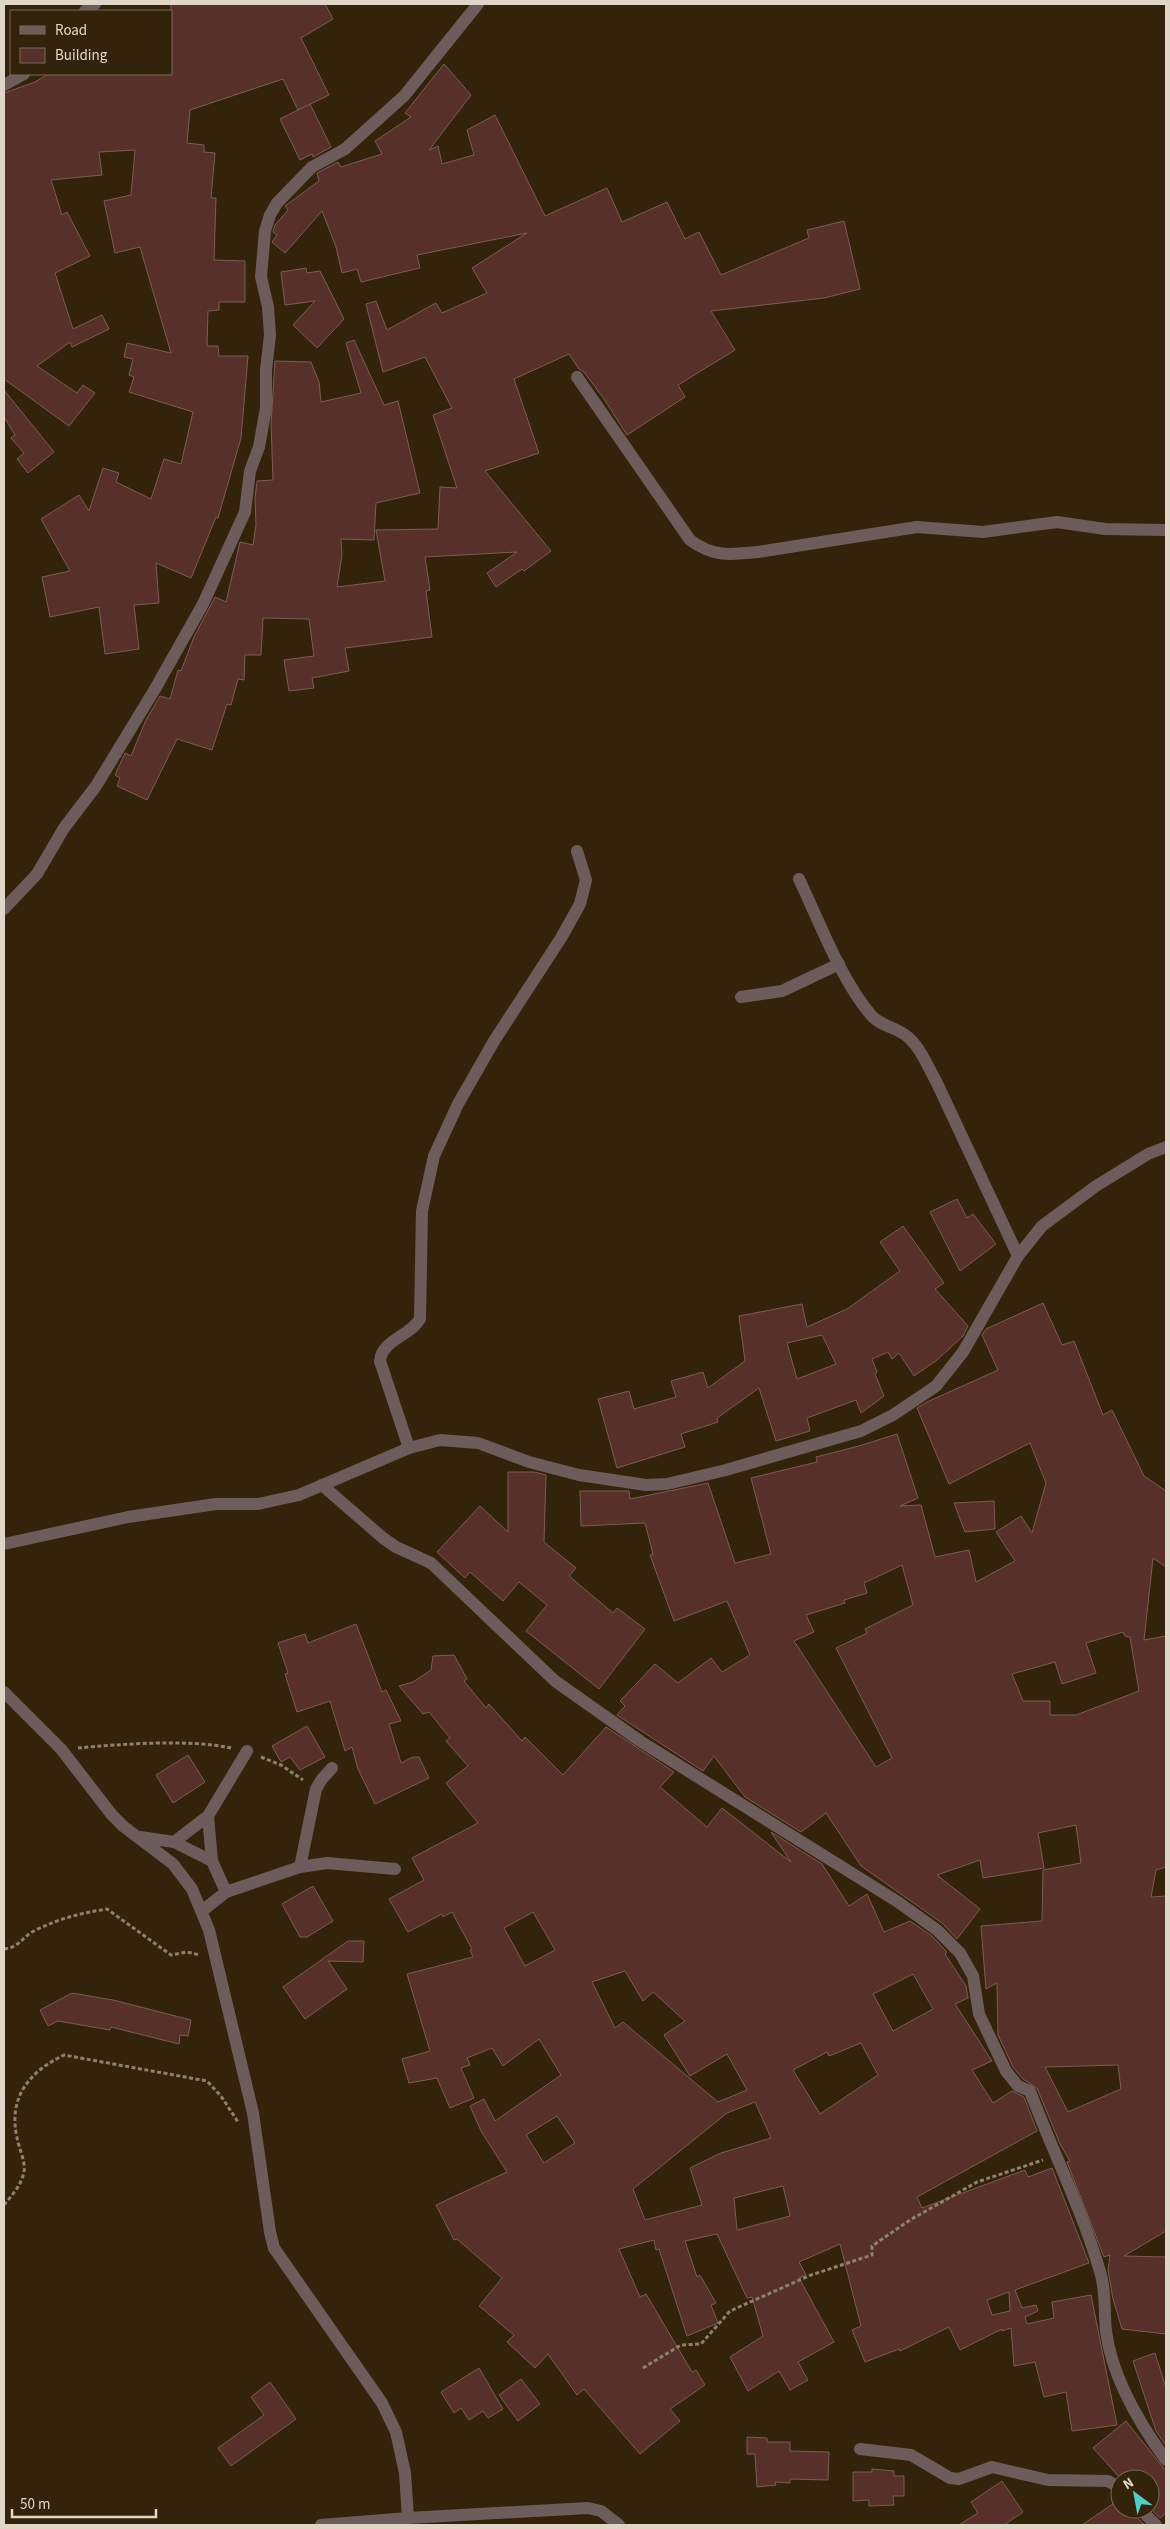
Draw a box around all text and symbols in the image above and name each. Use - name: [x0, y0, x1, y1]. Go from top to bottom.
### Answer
- legend: [10, 10, 172, 75]
- text: Road: [55, 20, 87, 41]
- text: Building: [55, 45, 108, 66]
- north arrow: [1110, 2469, 1160, 2519]
- text: N: [1119, 2473, 1138, 2495]
- scale bar: [12, 2486, 156, 2518]
- text: 50 m: [20, 2494, 50, 2515]

